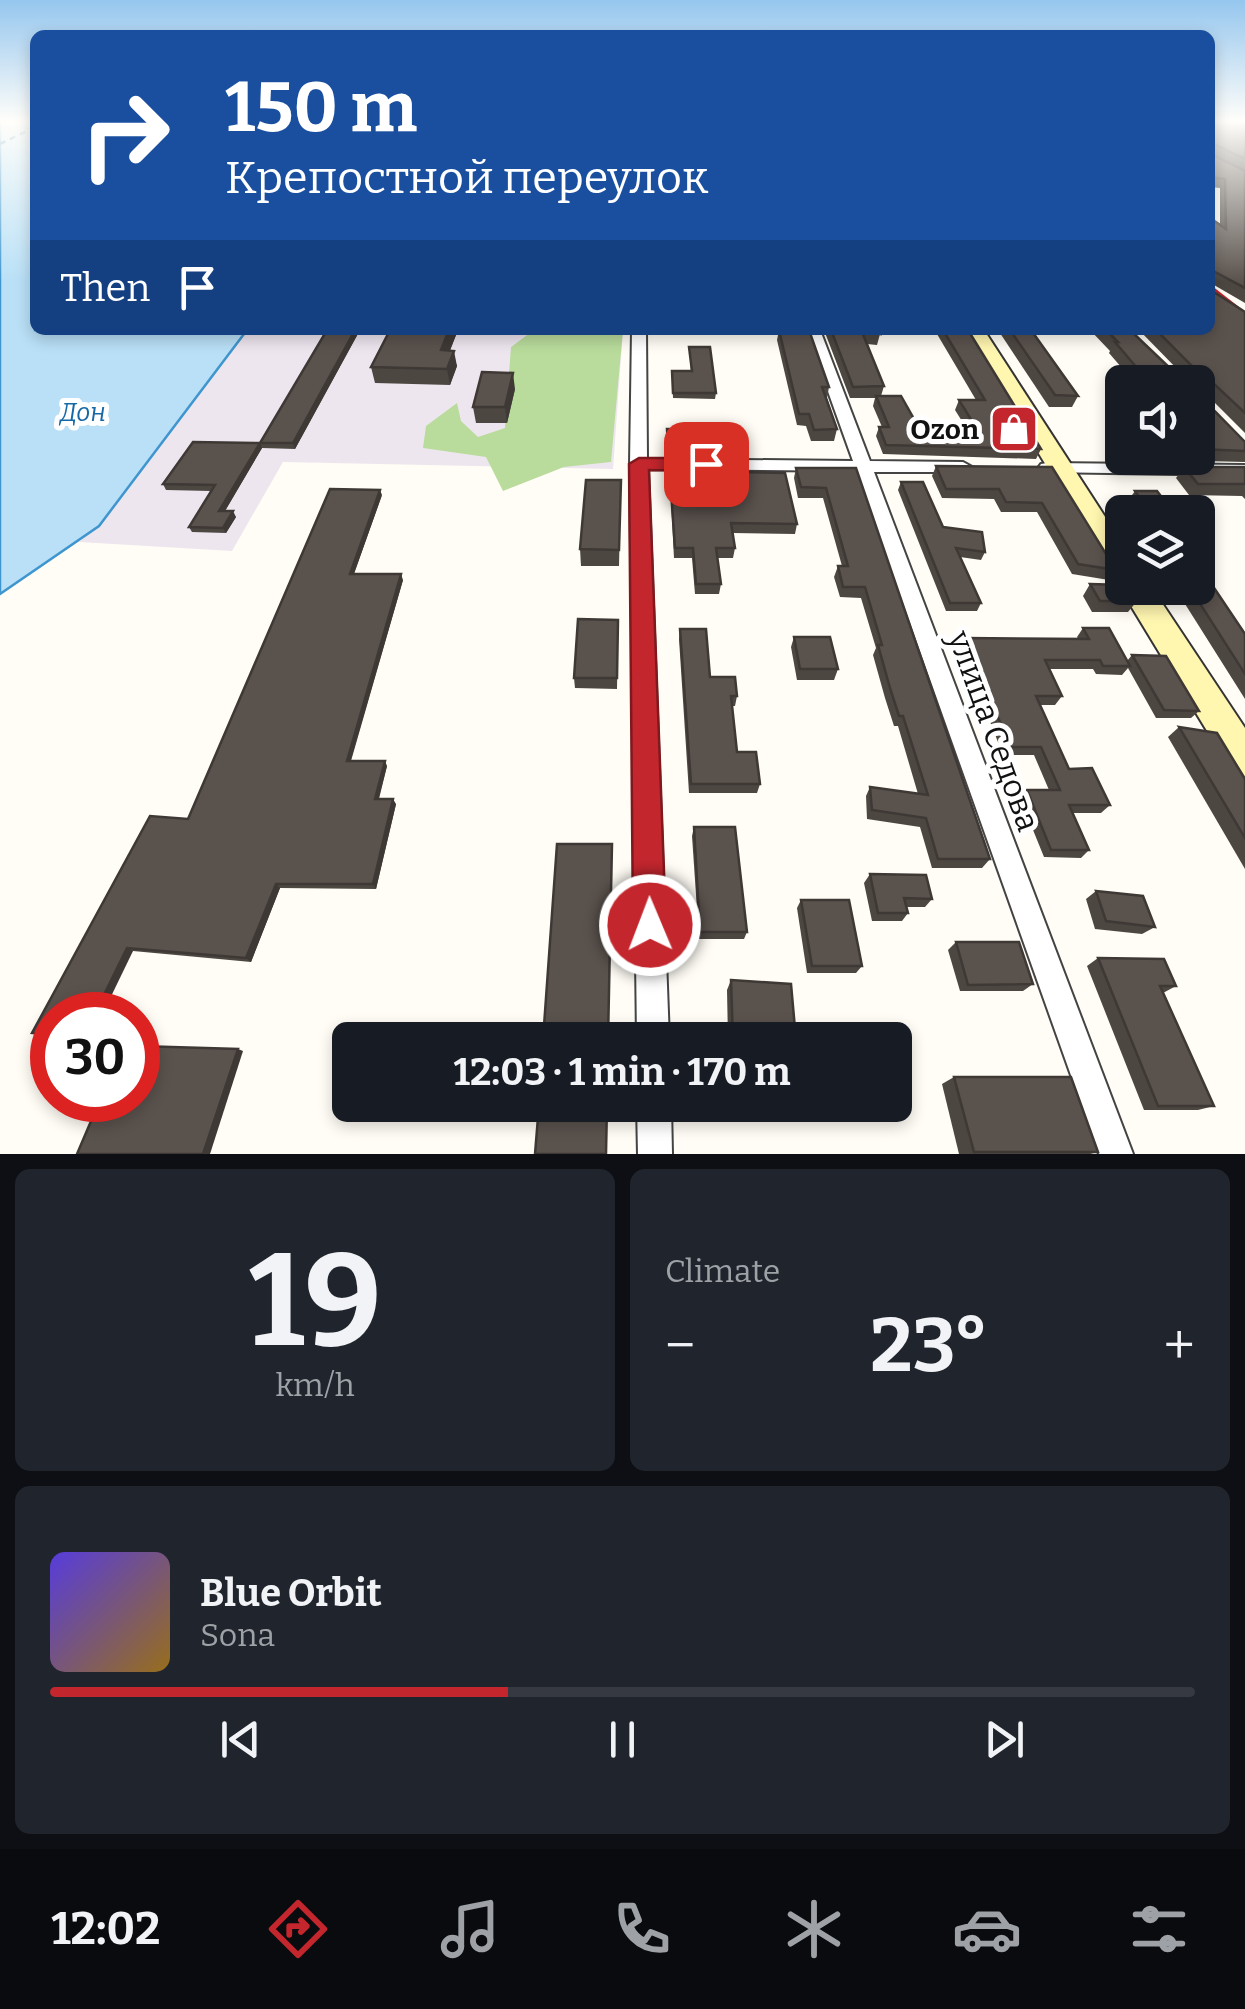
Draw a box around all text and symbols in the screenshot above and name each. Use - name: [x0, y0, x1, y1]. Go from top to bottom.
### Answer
- text: 150 m: [225, 66, 417, 150]
- icon: right: [60, 70, 190, 200]
- text: Крепостной переулок: [225, 151, 708, 205]
- icon: arrive: [170, 260, 225, 315]
- text: Then: [60, 265, 150, 311]
- map controls: [1105, 365, 1215, 605]
- button: sound: [1105, 365, 1215, 475]
- water label: Дон: [58, 398, 106, 428]
- shop icon: Ozon: [988, 403, 1040, 455]
- place label: Ozon: [910, 413, 979, 446]
- pin: [664, 422, 749, 507]
- icon: arrive: [679, 437, 734, 492]
- button: layers: [1105, 495, 1215, 605]
- street label: улица Седова: [940, 625, 1048, 836]
- position arrow: [598, 873, 702, 977]
- speed limit sign: 30: [30, 992, 160, 1122]
- text: 12:03 · 1 min · 170 m: [454, 1049, 790, 1095]
- text: 19: [249, 1223, 382, 1379]
- text: Climate: [665, 1252, 780, 1290]
- text: 23°: [870, 1301, 989, 1391]
- text: −: [665, 1313, 695, 1379]
- text: +: [1164, 1313, 1195, 1379]
- text: km/h: [275, 1366, 355, 1404]
- text: Blue Orbit: [200, 1570, 382, 1616]
- text: Sona: [200, 1616, 275, 1654]
- icon: previous: [213, 1712, 268, 1767]
- icon: pause: [595, 1712, 650, 1767]
- icon: next: [977, 1712, 1032, 1767]
- icon: directions: [263, 1894, 333, 1964]
- icon: music: [435, 1894, 505, 1964]
- icon: phone: [607, 1894, 677, 1964]
- icon: climate: [779, 1894, 849, 1964]
- icon: car: [952, 1894, 1022, 1964]
- icon: filters: [1124, 1894, 1194, 1964]
- text: 12:02: [51, 1902, 160, 1956]

